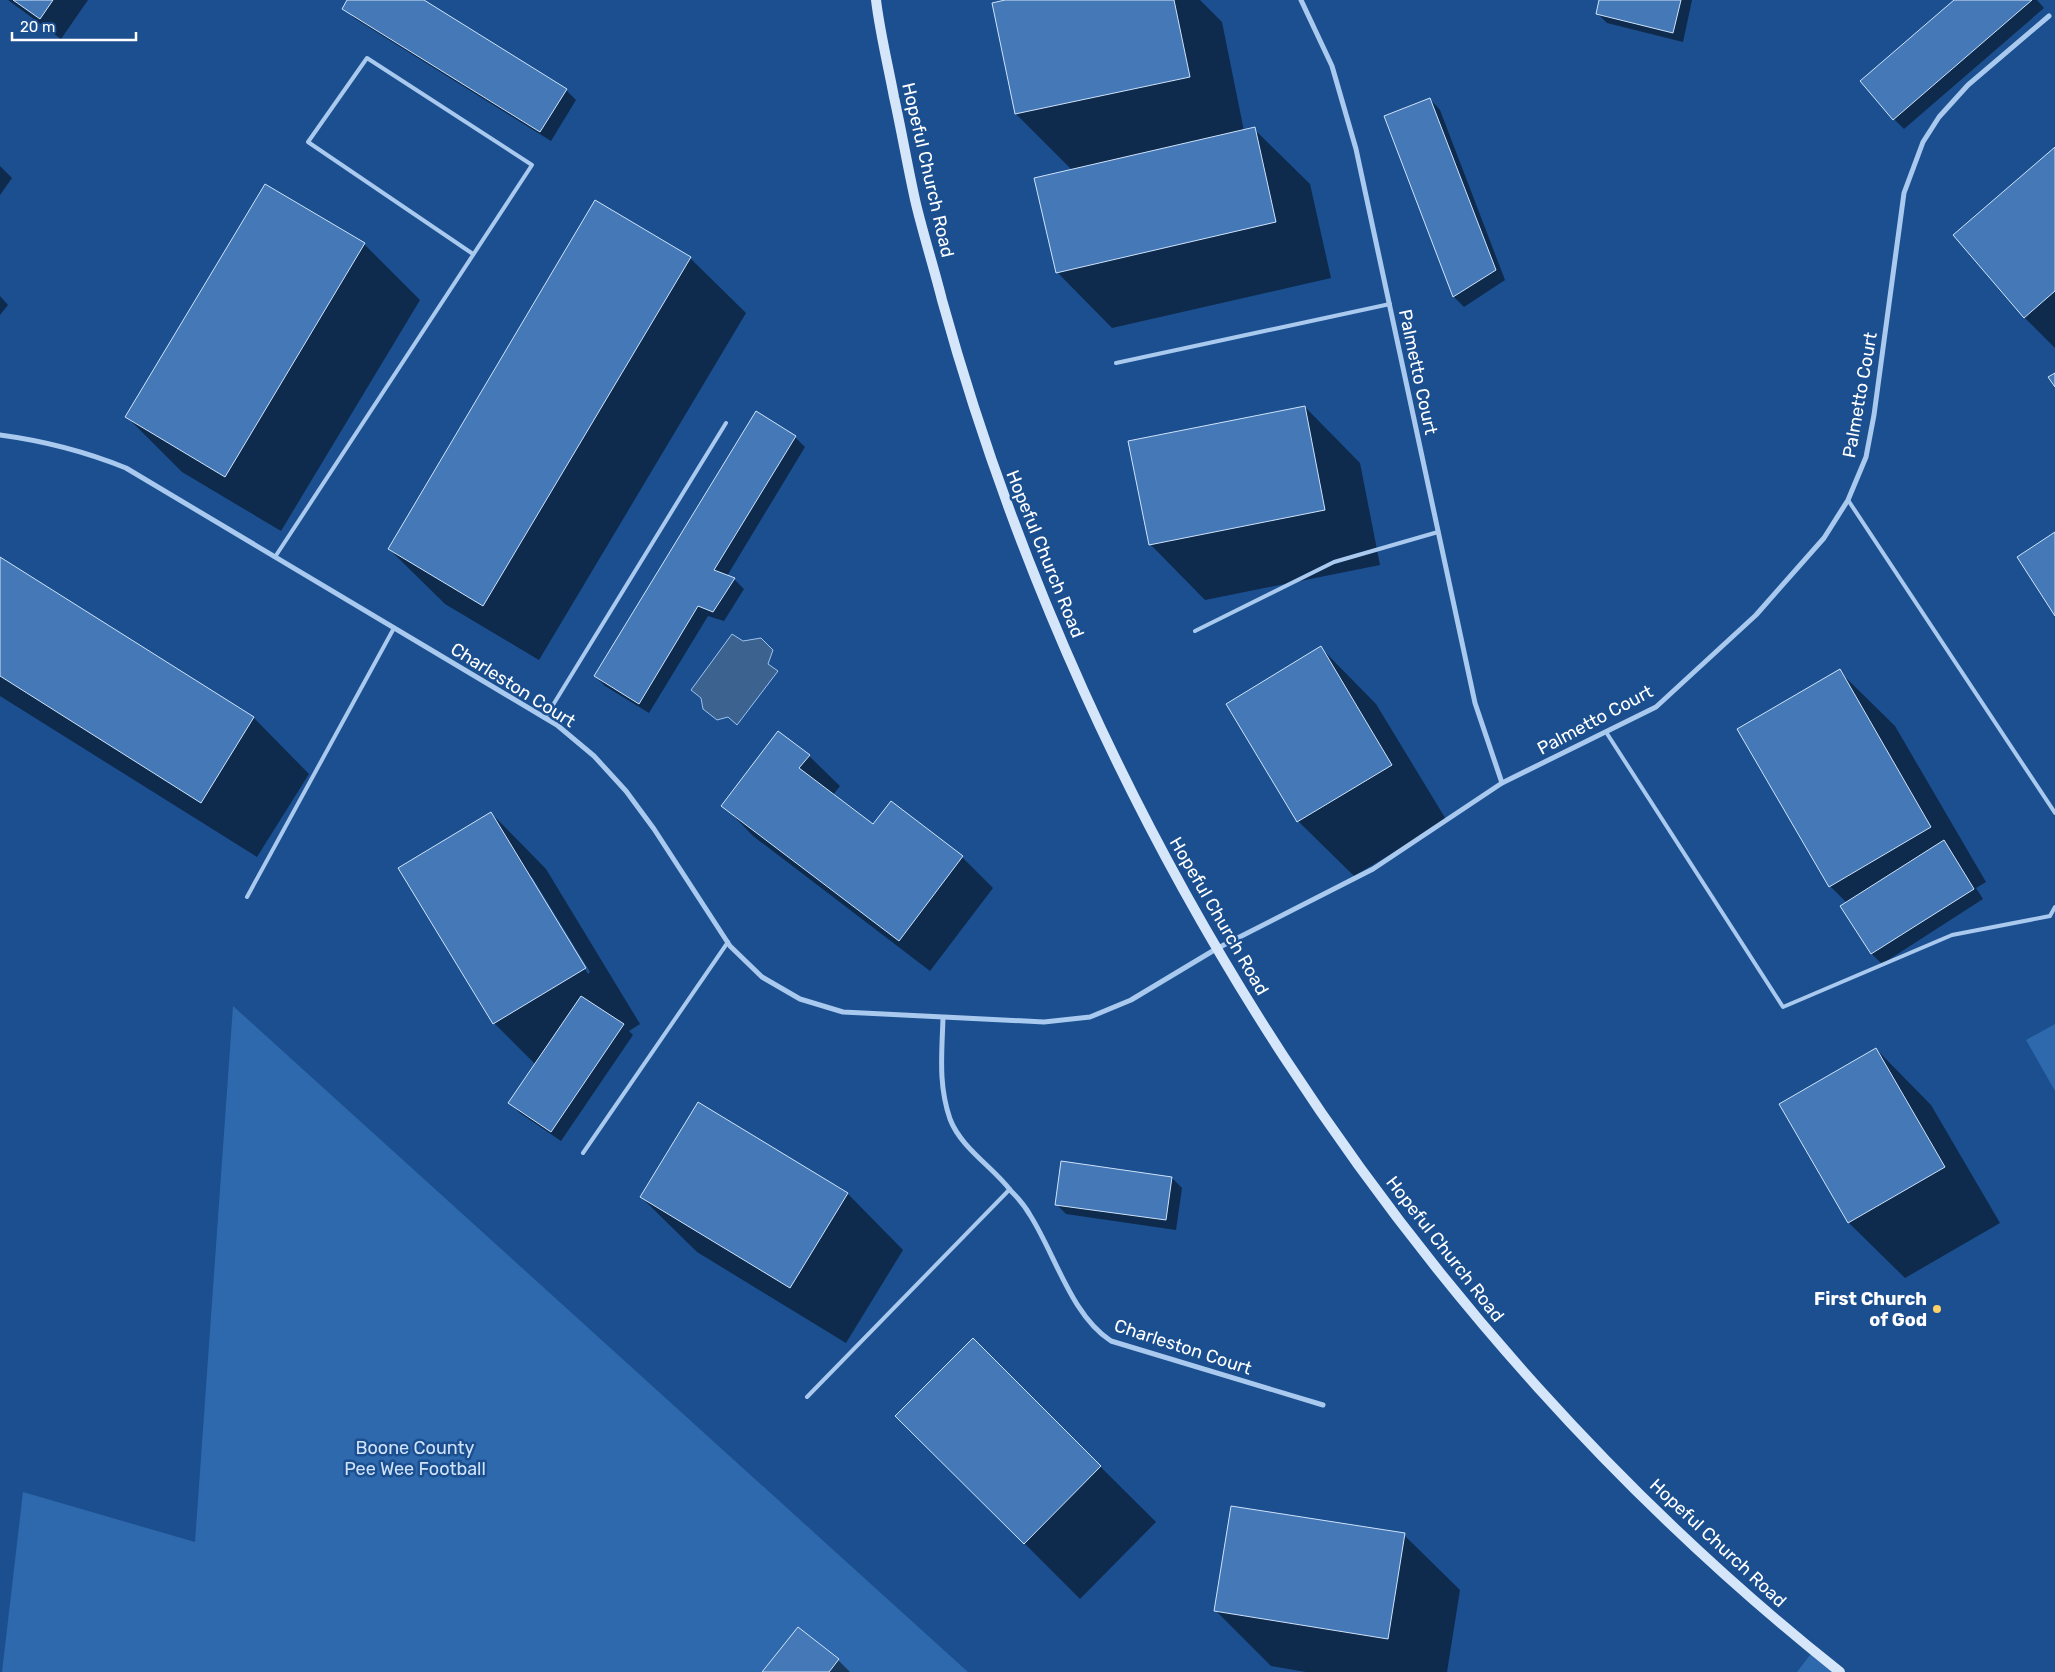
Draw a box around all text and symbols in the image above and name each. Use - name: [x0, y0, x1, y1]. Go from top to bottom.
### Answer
- scale bar: [12, 10, 136, 42]
- text: 20 m: [20, 18, 55, 36]
- street label: Hopeful Church Road: [897, 80, 959, 260]
- street label: Palmetto Court: [1394, 307, 1442, 437]
- street label: Palmetto Court: [1838, 330, 1882, 460]
- street label: Hopeful Church Road: [1001, 467, 1089, 641]
- street label: Charleston Court: [447, 638, 579, 732]
- street label: Palmetto Court: [1534, 680, 1656, 760]
- street label: Hopeful Church Road: [1165, 833, 1273, 999]
- street label: Hopeful Church Road: [1381, 1172, 1509, 1326]
- place label: First Church of God: [1814, 1288, 1927, 1331]
- marker: First Church of God: [1931, 1303, 1943, 1315]
- street label: Charleston Court: [1112, 1314, 1254, 1380]
- park label: Boone County Pee Wee Football: [344, 1437, 486, 1480]
- street label: Hopeful Church Road: [1645, 1474, 1791, 1612]

